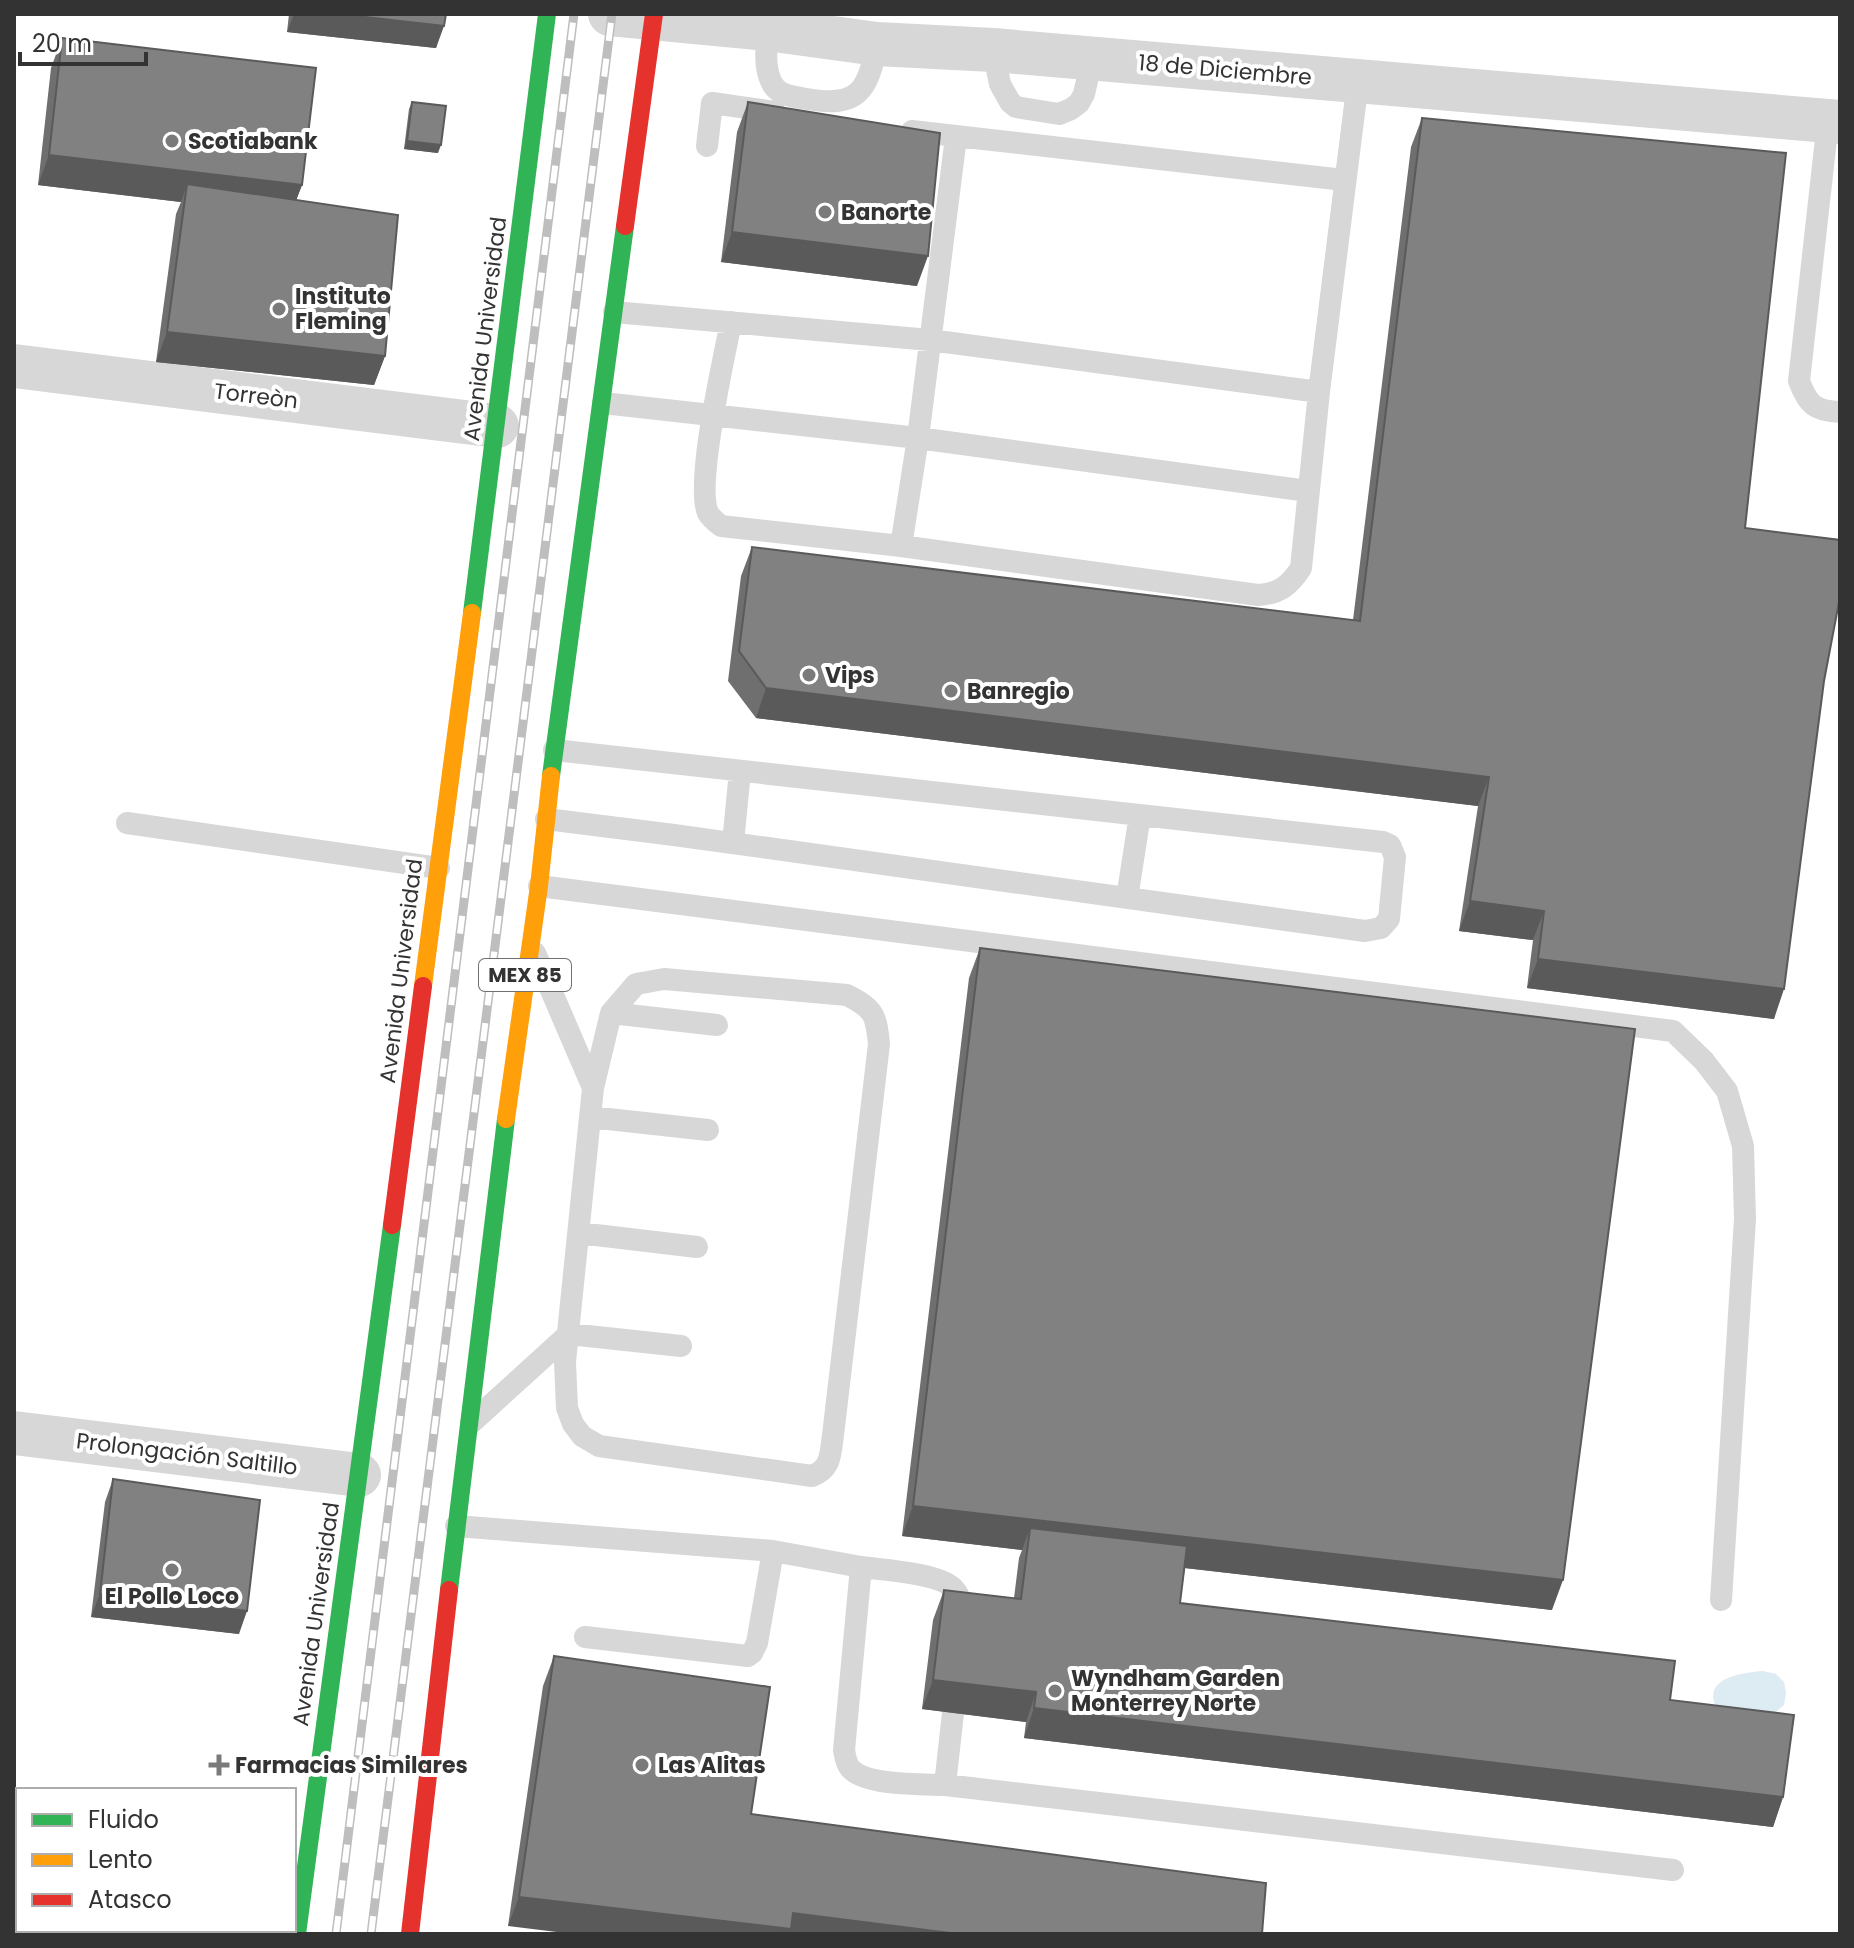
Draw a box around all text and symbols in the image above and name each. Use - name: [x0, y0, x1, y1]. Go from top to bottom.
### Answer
- scale bar: [20, 16, 146, 66]
- text: 20 m: [32, 27, 92, 60]
- street label: 18 de Diciembre: [1137, 47, 1313, 93]
- place label: Scotiabank: [188, 126, 318, 157]
- marker: Scotiabank: [163, 132, 181, 150]
- place label: Banorte: [841, 197, 931, 228]
- marker: Banorte: [816, 203, 834, 221]
- street label: Avenida Universidad: [456, 215, 514, 443]
- place label: Instituto Fleming: [295, 281, 391, 337]
- marker: Instituto Fleming: [270, 300, 288, 318]
- street label: Torreòn: [212, 375, 300, 417]
- place label: Vips: [825, 660, 875, 691]
- marker: Vips: [800, 666, 818, 684]
- place label: Banregio: [967, 676, 1070, 707]
- marker: Banregio: [942, 682, 960, 700]
- street label: Avenida Universidad: [372, 857, 430, 1085]
- road number: MEX 85: [479, 959, 571, 991]
- street label: Prolongación Saltillo: [75, 1425, 299, 1483]
- street label: Avenida Universidad: [285, 1500, 347, 1728]
- marker: El Pollo Loco: [163, 1561, 181, 1579]
- place label: El Pollo Loco: [105, 1581, 239, 1612]
- place label: Wyndham Garden Monterrey Norte: [1071, 1663, 1280, 1719]
- marker: Wyndham Garden Monterrey Norte: [1046, 1682, 1064, 1700]
- place label: Farmacias Similares: [235, 1750, 468, 1781]
- place label: Las Alitas: [658, 1750, 766, 1781]
- marker: Farmacias Similares: [210, 1756, 228, 1774]
- marker: Las Alitas: [633, 1756, 651, 1774]
- legend: [16, 1788, 296, 1932]
- text: Fluido: [88, 1803, 159, 1836]
- text: Lento: [88, 1843, 153, 1876]
- text: Atasco: [88, 1883, 172, 1916]

